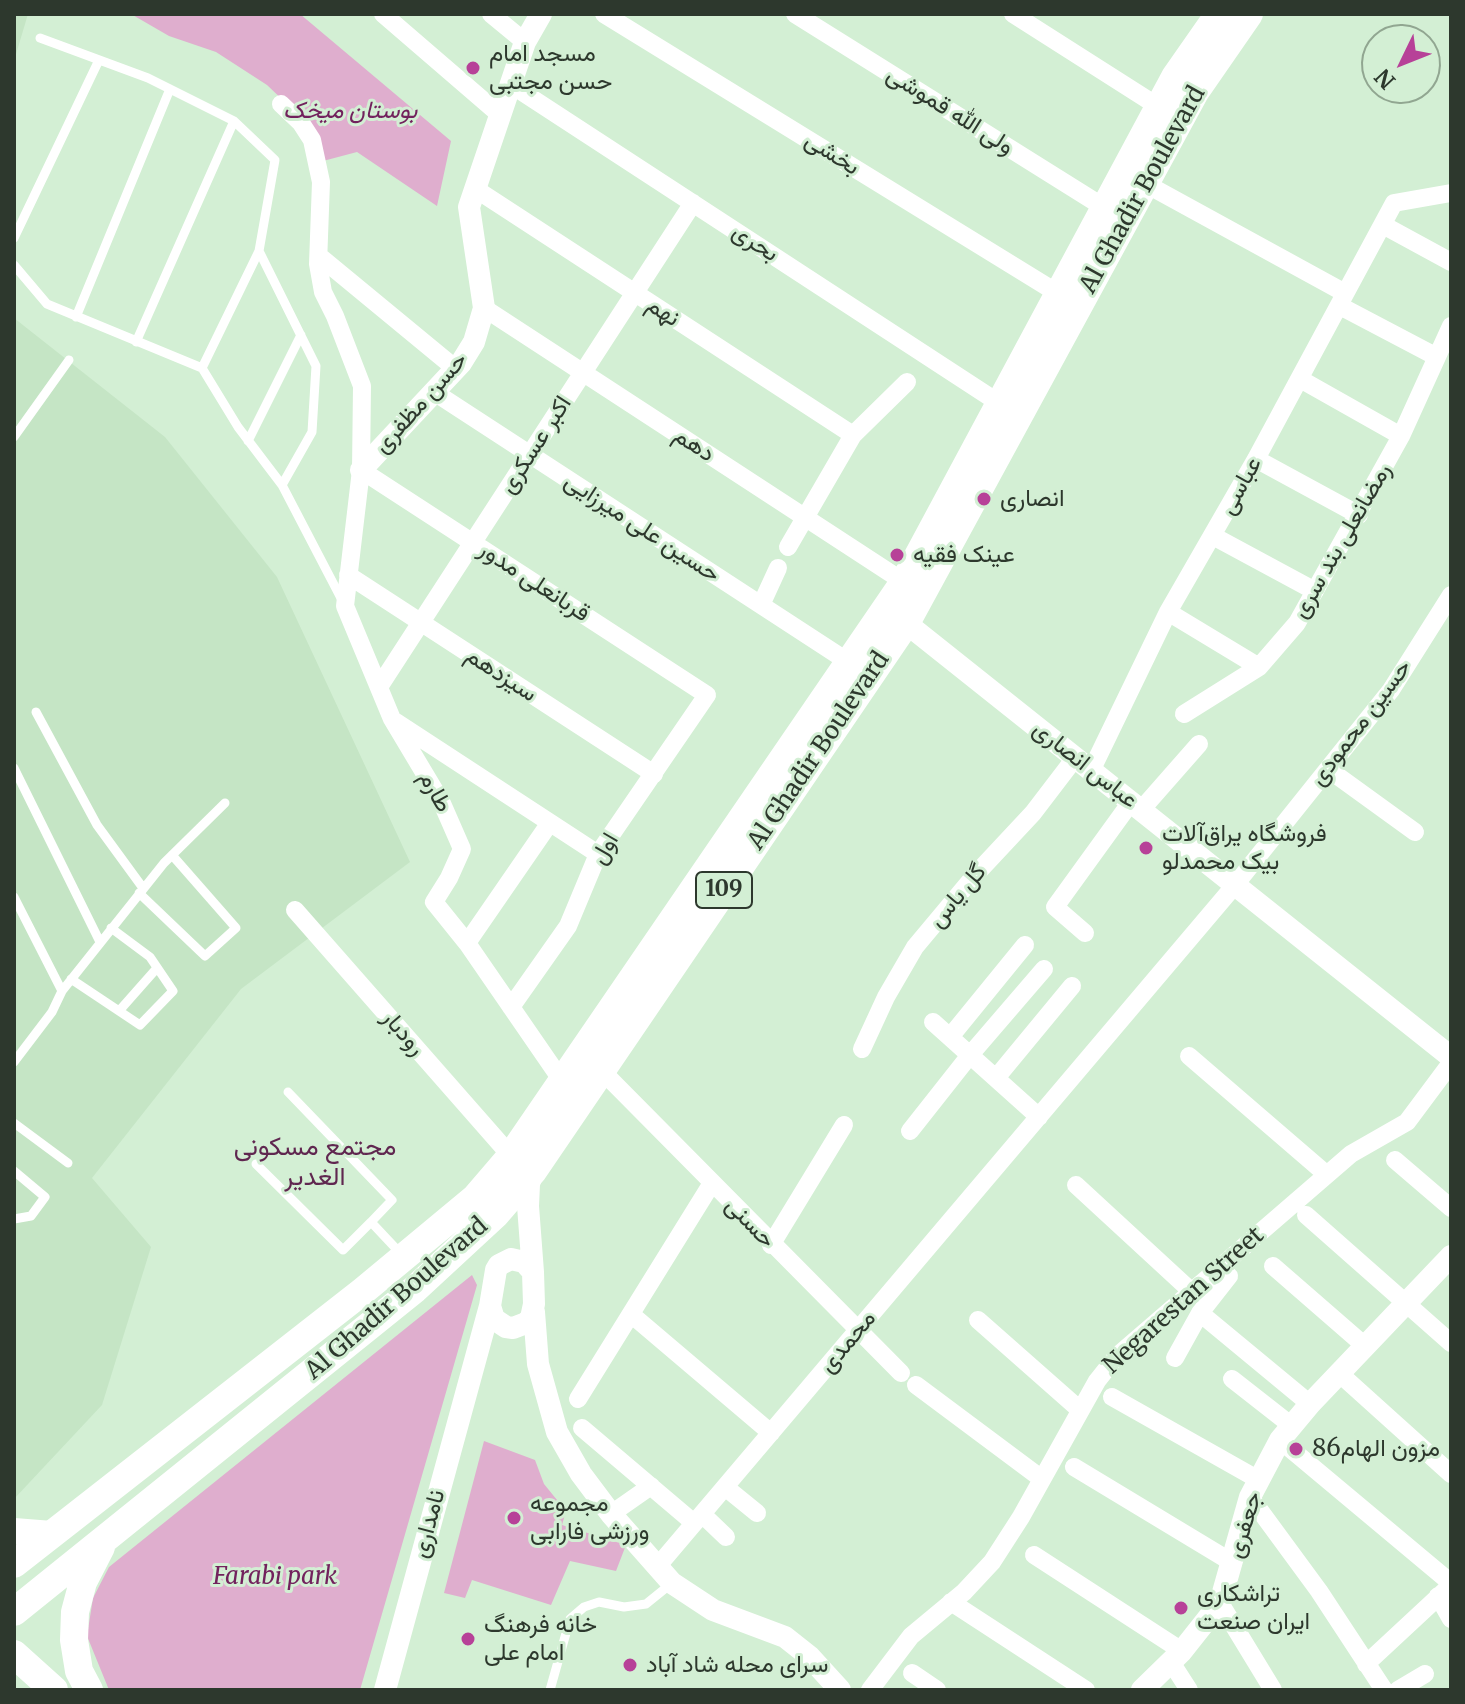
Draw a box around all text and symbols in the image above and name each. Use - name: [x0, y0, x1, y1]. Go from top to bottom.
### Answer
- north arrow: [1361, 24, 1441, 104]
- place label: مسجد امام حسن مجتبی: [489, 40, 612, 96]
- marker: مسجد امام حسن مجتبی: [464, 59, 482, 77]
- street label: ولی الله قموشی: [881, 60, 1019, 162]
- text: N: [1369, 63, 1401, 95]
- street label: Al Ghadir Boulevard: [1074, 82, 1212, 298]
- park label: بوستان میخک: [283, 97, 417, 125]
- street label: بخشی: [799, 126, 865, 182]
- street label: بحری: [726, 217, 784, 269]
- street label: نهم: [641, 291, 685, 333]
- street label: حسن مظفری: [368, 346, 474, 460]
- street label: اکبر عسکری: [494, 391, 578, 499]
- street label: دهم: [668, 421, 720, 469]
- street label: عباسی: [1213, 452, 1269, 520]
- street label: رمضانعلی بند سری: [1286, 458, 1398, 624]
- street label: حسین علی میرزایی: [559, 467, 725, 589]
- place label: انصاری: [1000, 485, 1064, 513]
- marker: انصاری: [975, 490, 993, 508]
- street label: قربانعلی مدور: [473, 535, 595, 629]
- place label: عینک فقیه: [913, 541, 1015, 569]
- marker: عینک فقیه: [888, 546, 906, 564]
- street label: سیزدهم: [460, 641, 542, 709]
- street label: Al Ghadir Boulevard: [742, 647, 896, 855]
- street label: حسین محمودی: [1304, 654, 1418, 792]
- street label: عباس انصاری: [1027, 715, 1143, 815]
- street label: طارم: [412, 766, 458, 818]
- place label: فروشگاه یراق‌آلات بیک محمدلو: [1162, 820, 1327, 876]
- street label: اول: [585, 828, 625, 870]
- marker: فروشگاه یراق‌آلات بیک محمدلو: [1137, 839, 1155, 857]
- street label: گل یاس: [923, 858, 993, 934]
- road number: 109: [696, 872, 752, 908]
- street label: رودبار: [375, 1004, 431, 1062]
- district label: مجتمع مسکونی الغدیر: [234, 1132, 396, 1194]
- street label: حسنی: [719, 1191, 781, 1255]
- street label: Al Ghadir Boulevard: [300, 1212, 494, 1386]
- street label: Negarestan Street: [1098, 1221, 1270, 1381]
- street label: محمدی: [814, 1305, 882, 1379]
- place label: مزون الهام86: [1312, 1435, 1440, 1463]
- marker: مزون الهام86: [1287, 1440, 1305, 1458]
- street label: نامداری: [406, 1487, 452, 1561]
- street label: جعفری: [1221, 1488, 1269, 1562]
- place label: مجموعه ورزشی فارابی: [530, 1490, 649, 1546]
- marker: مجموعه ورزشی فارابی: [505, 1509, 523, 1527]
- park label: Farabi park: [213, 1563, 337, 1591]
- place label: تراشکاری ایران صنعت: [1197, 1580, 1310, 1636]
- marker: تراشکاری ایران صنعت: [1172, 1599, 1190, 1617]
- place label: خانه فرهنگ امام علی: [484, 1611, 597, 1667]
- marker: خانه فرهنگ امام علی: [459, 1630, 477, 1648]
- place label: سرای محله شاد آباد: [646, 1651, 828, 1679]
- marker: سرای محله شاد آباد: [621, 1656, 639, 1674]

